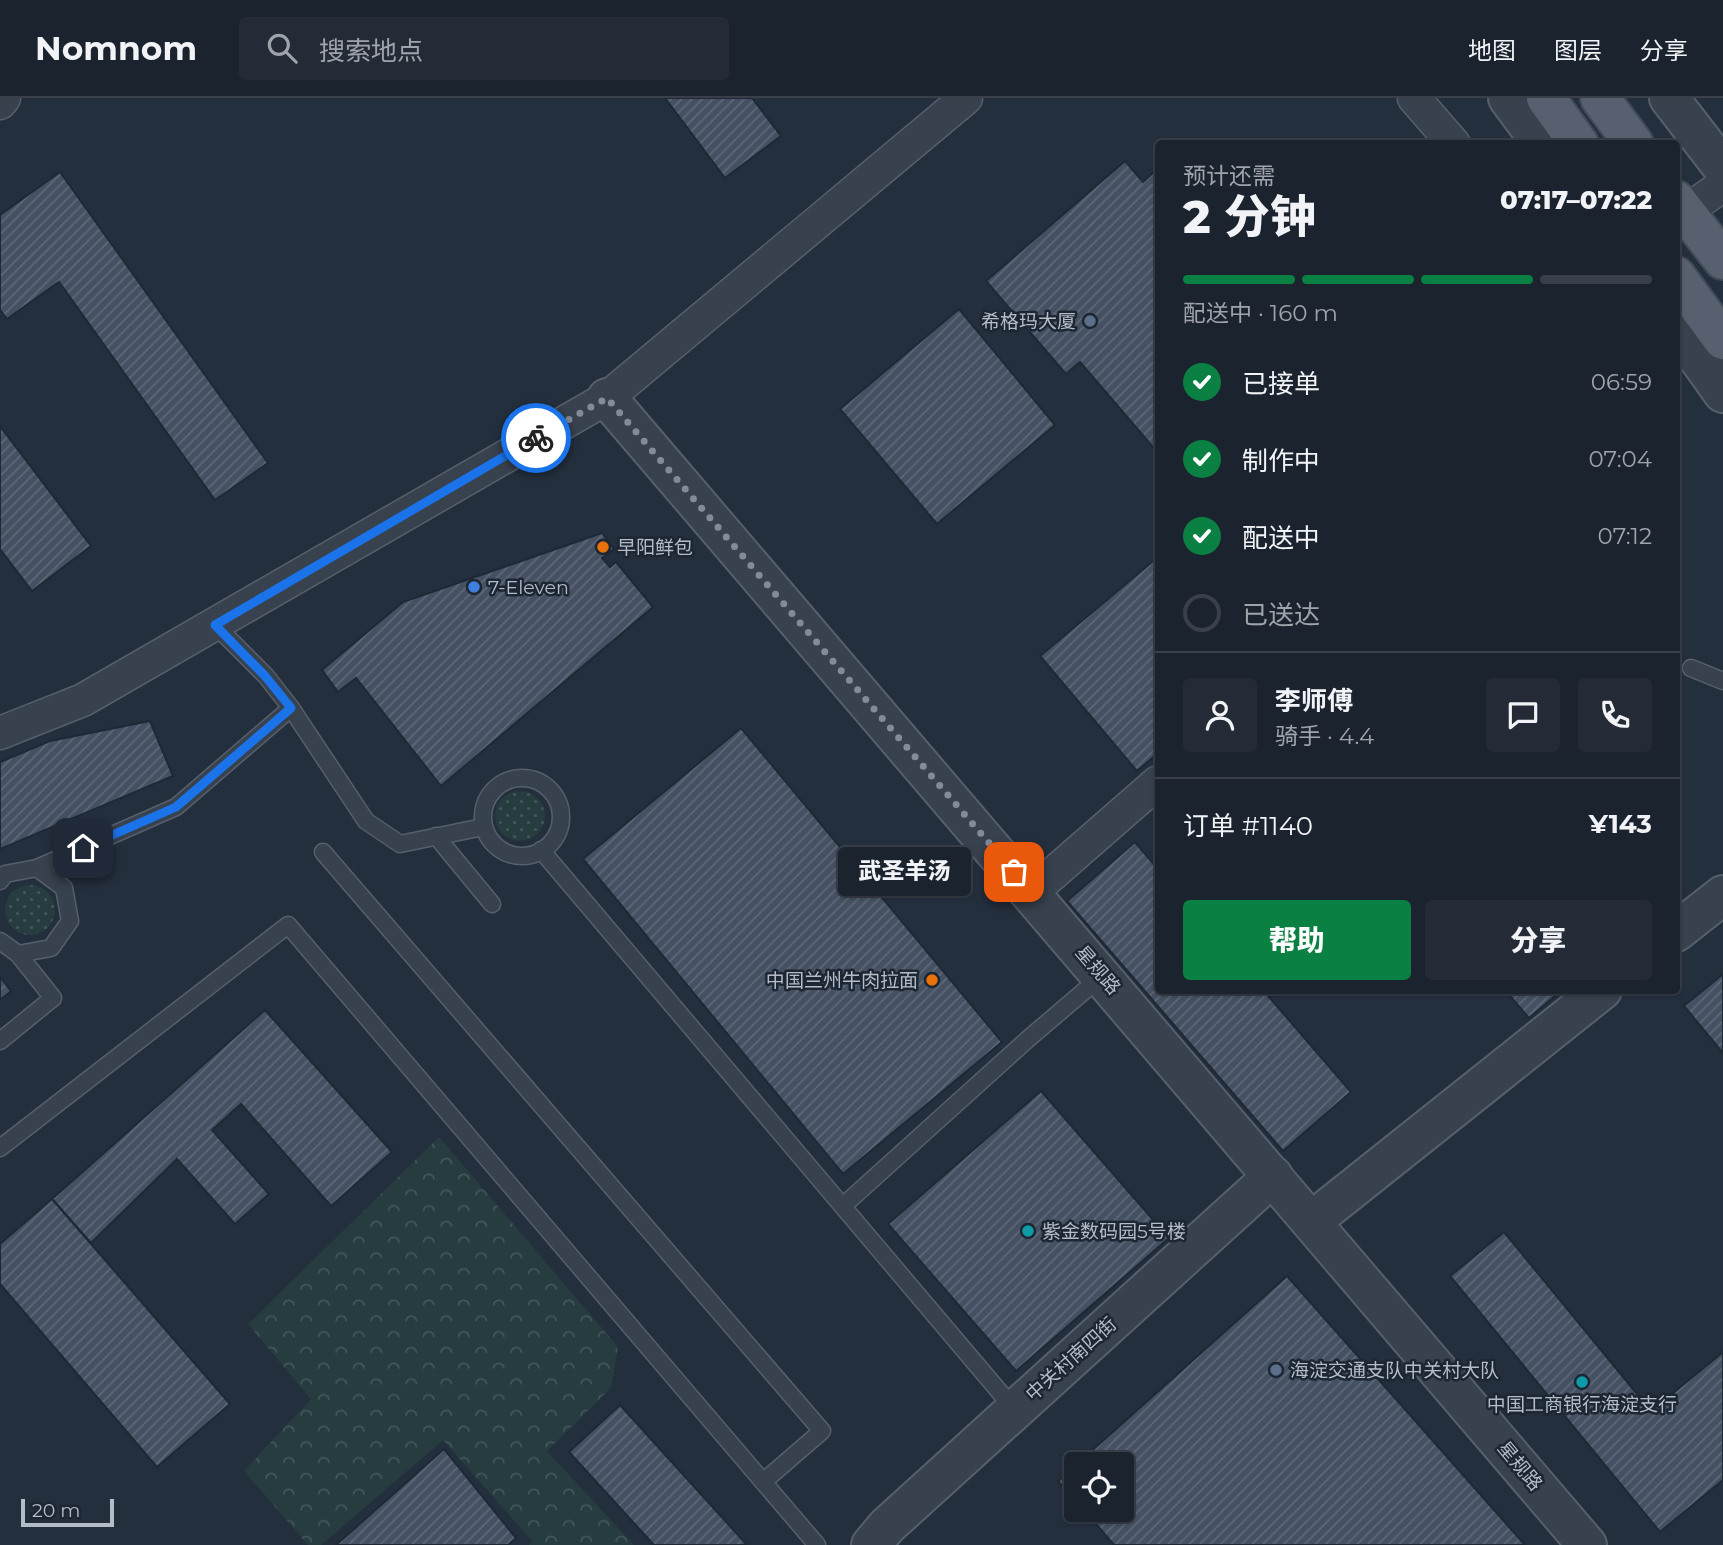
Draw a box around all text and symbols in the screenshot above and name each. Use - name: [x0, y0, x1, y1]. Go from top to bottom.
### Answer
- search box: [239, 17, 729, 80]
- text: Nomnom: [35, 28, 197, 68]
- icon: search: [263, 29, 301, 67]
- text: 搜索地点: [319, 35, 423, 67]
- text: 地图: [1468, 36, 1516, 65]
- text: 图层: [1554, 36, 1602, 65]
- text: 分享: [1640, 36, 1688, 65]
- text: 预计还需: [1183, 162, 1275, 190]
- text: 07:17–07:22: [1500, 184, 1652, 216]
- text: 2 分钟: [1183, 188, 1316, 245]
- text: 配送中 · 160 m: [1183, 299, 1338, 327]
- place label: 希格玛大厦: [981, 310, 1076, 333]
- marker: 希格玛大厦: [1082, 313, 1098, 329]
- icon: check: [1183, 363, 1221, 401]
- text: 已接单: [1242, 368, 1320, 400]
- text: 06:59: [1591, 368, 1652, 396]
- courier: [501, 403, 571, 473]
- icon: bike: [517, 419, 555, 457]
- icon: check: [1183, 440, 1221, 478]
- text: 制作中: [1242, 445, 1320, 477]
- text: 07:04: [1589, 445, 1652, 473]
- icon: check: [1183, 517, 1221, 555]
- text: 配送中: [1242, 522, 1320, 554]
- text: 07:12: [1598, 522, 1652, 550]
- place label: 早阳鲜包: [617, 536, 693, 559]
- marker: 早阳鲜包: [595, 539, 611, 555]
- place label: 7-Eleven: [488, 576, 569, 599]
- marker: 7-Eleven: [466, 579, 482, 595]
- text: 已送达: [1242, 599, 1320, 631]
- button: person: [1183, 678, 1257, 752]
- button: chat: [1486, 678, 1560, 752]
- button: phone: [1578, 678, 1652, 752]
- text: 李师傅: [1275, 685, 1353, 717]
- text: 骑手 · 4.4: [1275, 722, 1374, 750]
- text: ¥143: [1589, 808, 1652, 840]
- text: 订单 #1140: [1183, 810, 1313, 842]
- pin: [53, 818, 113, 878]
- icon: home: [64, 829, 102, 867]
- pin: [984, 842, 1044, 902]
- callout: 武圣羊汤: [839, 848, 972, 896]
- icon: bag: [995, 853, 1033, 891]
- text: 武圣羊汤: [859, 857, 951, 885]
- button: 帮助: [1183, 900, 1411, 980]
- button: 分享: [1425, 900, 1652, 980]
- street label: 星规路: [1071, 941, 1125, 999]
- place label: 中国兰州牛肉拉面: [766, 969, 918, 992]
- marker: 中国兰州牛肉拉面: [924, 972, 940, 988]
- place label: 紫金数码园5号楼: [1042, 1220, 1186, 1243]
- marker: 紫金数码园5号楼: [1020, 1223, 1036, 1239]
- street label: 中关村南四街: [1021, 1312, 1121, 1406]
- place label: 海淀交通支队中关村大队: [1290, 1359, 1499, 1382]
- marker: 海淀交通支队中关村大队: [1268, 1362, 1284, 1378]
- marker: 中国工商银行海淀支行: [1574, 1374, 1590, 1390]
- place label: 中国工商银行海淀支行: [1487, 1393, 1677, 1416]
- street label: 星规路: [1493, 1437, 1547, 1495]
- map controls: [1064, 1452, 1134, 1522]
- button: locate: [1064, 1452, 1134, 1522]
- scale bar: [21, 1496, 114, 1528]
- text: 20 m: [32, 1499, 80, 1522]

